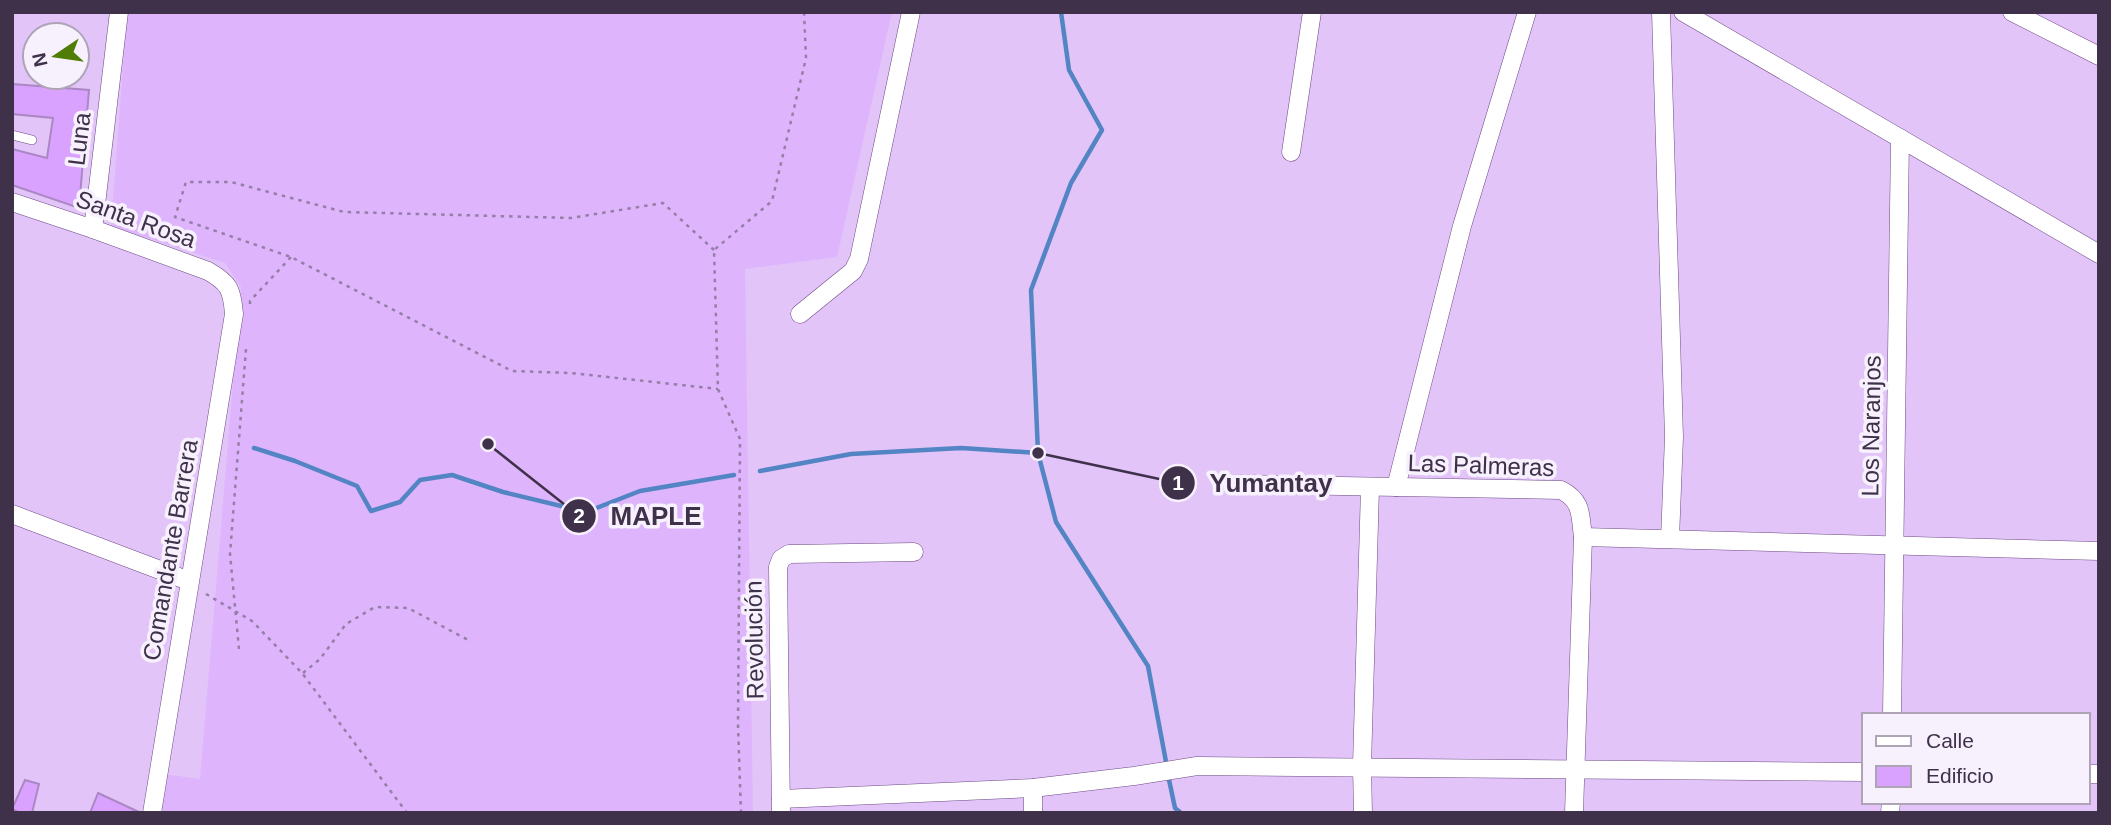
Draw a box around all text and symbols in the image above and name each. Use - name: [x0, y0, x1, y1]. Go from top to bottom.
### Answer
- north arrow: [21, 21, 91, 91]
- text: N: [28, 51, 52, 69]
- street label: Luna: [62, 110, 96, 167]
- street label: Santa Rosa: [72, 185, 200, 253]
- street label: Los Naranjos: [1856, 355, 1886, 497]
- street label: Comandante Barrera: [137, 437, 203, 663]
- street label: Las Palmeras: [1407, 449, 1555, 481]
- callout: Yumantay: [1160, 460, 1346, 507]
- text: Yumantay: [1210, 468, 1333, 498]
- text: 1: [1172, 471, 1184, 494]
- callout: MAPLE: [561, 493, 715, 540]
- text: MAPLE: [611, 501, 702, 531]
- text: 2: [573, 504, 585, 527]
- street label: Revolución: [739, 580, 769, 700]
- legend: [1862, 713, 2090, 804]
- text: Calle: [1926, 729, 1974, 752]
- text: Edificio: [1926, 764, 1994, 787]

